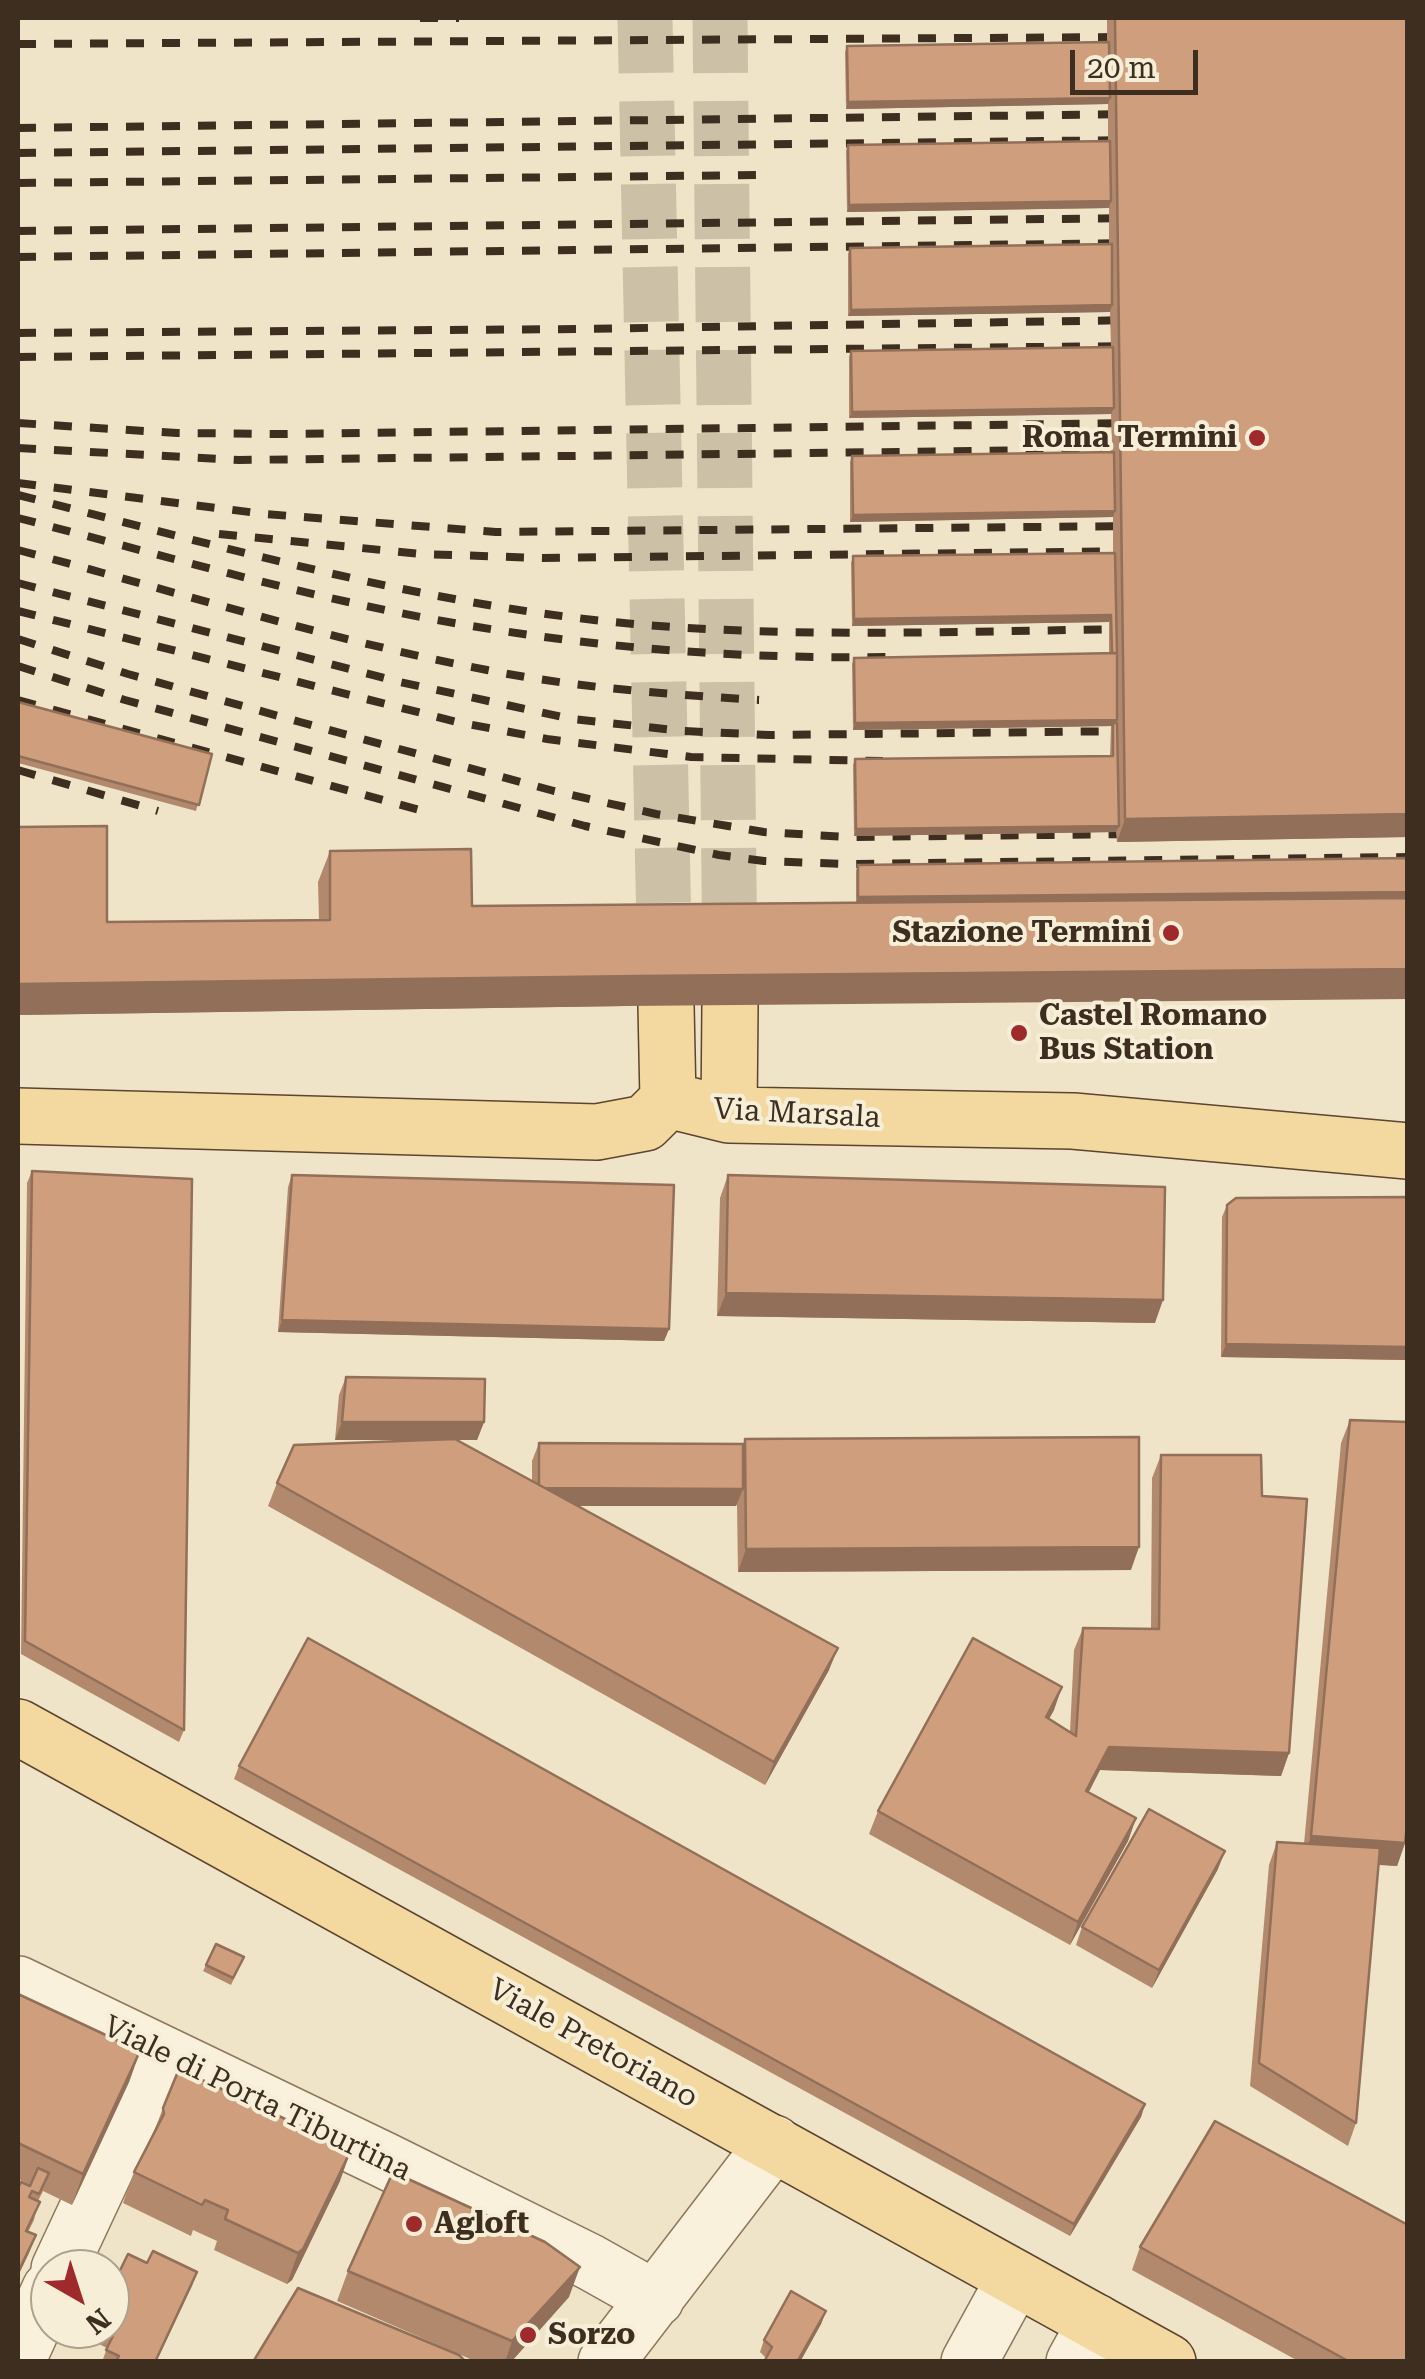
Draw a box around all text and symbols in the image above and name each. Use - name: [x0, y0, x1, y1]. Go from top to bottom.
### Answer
- scale bar: [1075, 30, 1202, 92]
- text: 20 m: [1087, 50, 1156, 85]
- place label: Roma Termini: [1022, 420, 1237, 456]
- marker: Roma Termini: [1246, 427, 1268, 449]
- place label: Stazione Termini: [892, 915, 1151, 951]
- marker: Stazione Termini: [1160, 922, 1182, 944]
- place label: Castel Romano Bus Station: [1039, 998, 1267, 1068]
- marker: Castel Romano Bus Station: [1008, 1022, 1030, 1044]
- street label: Via Marsala: [713, 1092, 881, 1136]
- street label: Viale Pretoriano: [482, 1972, 704, 2116]
- street label: Viale di Porta Tiburtina: [97, 2009, 417, 2189]
- place label: Agloft: [434, 2206, 529, 2242]
- marker: Agloft: [403, 2213, 425, 2235]
- north arrow: [30, 2249, 130, 2349]
- text: N: [79, 2302, 117, 2341]
- place label: Sorzo: [548, 2317, 635, 2353]
- marker: Sorzo: [517, 2324, 539, 2346]

